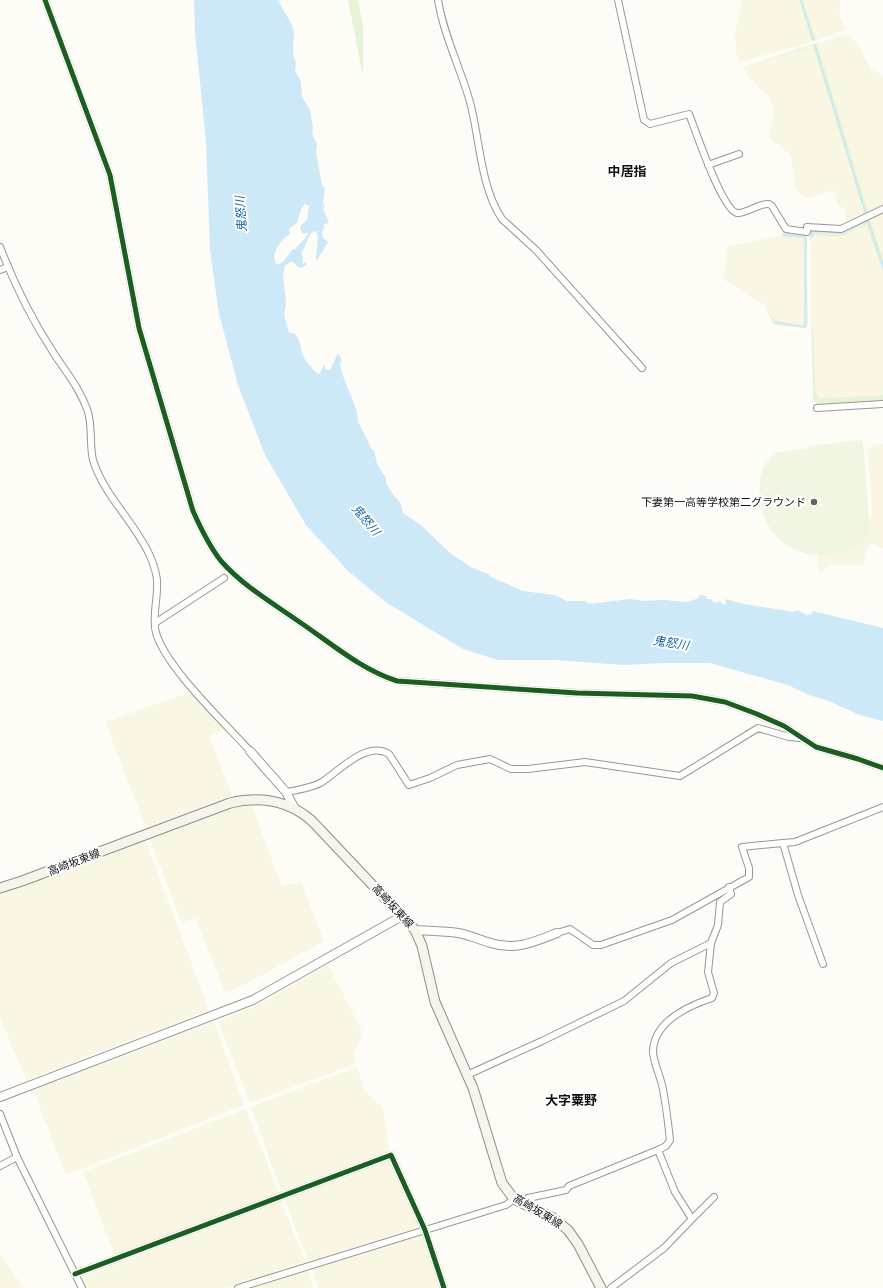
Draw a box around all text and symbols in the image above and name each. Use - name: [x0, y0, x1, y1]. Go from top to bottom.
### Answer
- district label: 中居指: [607, 164, 647, 179]
- water label: 鬼怒川: [233, 194, 249, 232]
- place label: 下妻第一高等学校第二グラウンド: [641, 496, 806, 508]
- marker: 下妻第一高等学校第二グラウンド: [809, 497, 819, 507]
- water label: 鬼怒川: [349, 502, 384, 540]
- water label: 鬼怒川: [652, 633, 692, 653]
- street label: 高崎坂東線: [46, 847, 102, 877]
- street label: 高崎坂東線: [370, 882, 416, 930]
- district label: 大字粟野: [545, 1093, 597, 1108]
- street label: 高崎坂東線: [511, 1192, 565, 1230]

